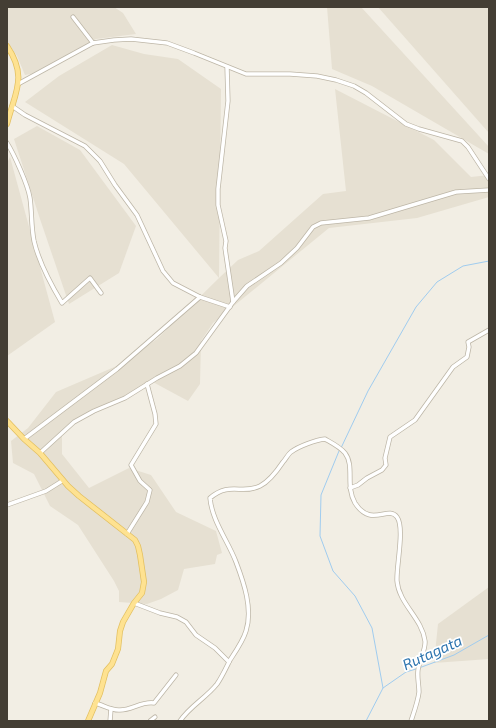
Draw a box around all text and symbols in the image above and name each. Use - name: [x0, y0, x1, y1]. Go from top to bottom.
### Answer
- water label: Rutagata: [399, 631, 465, 673]

